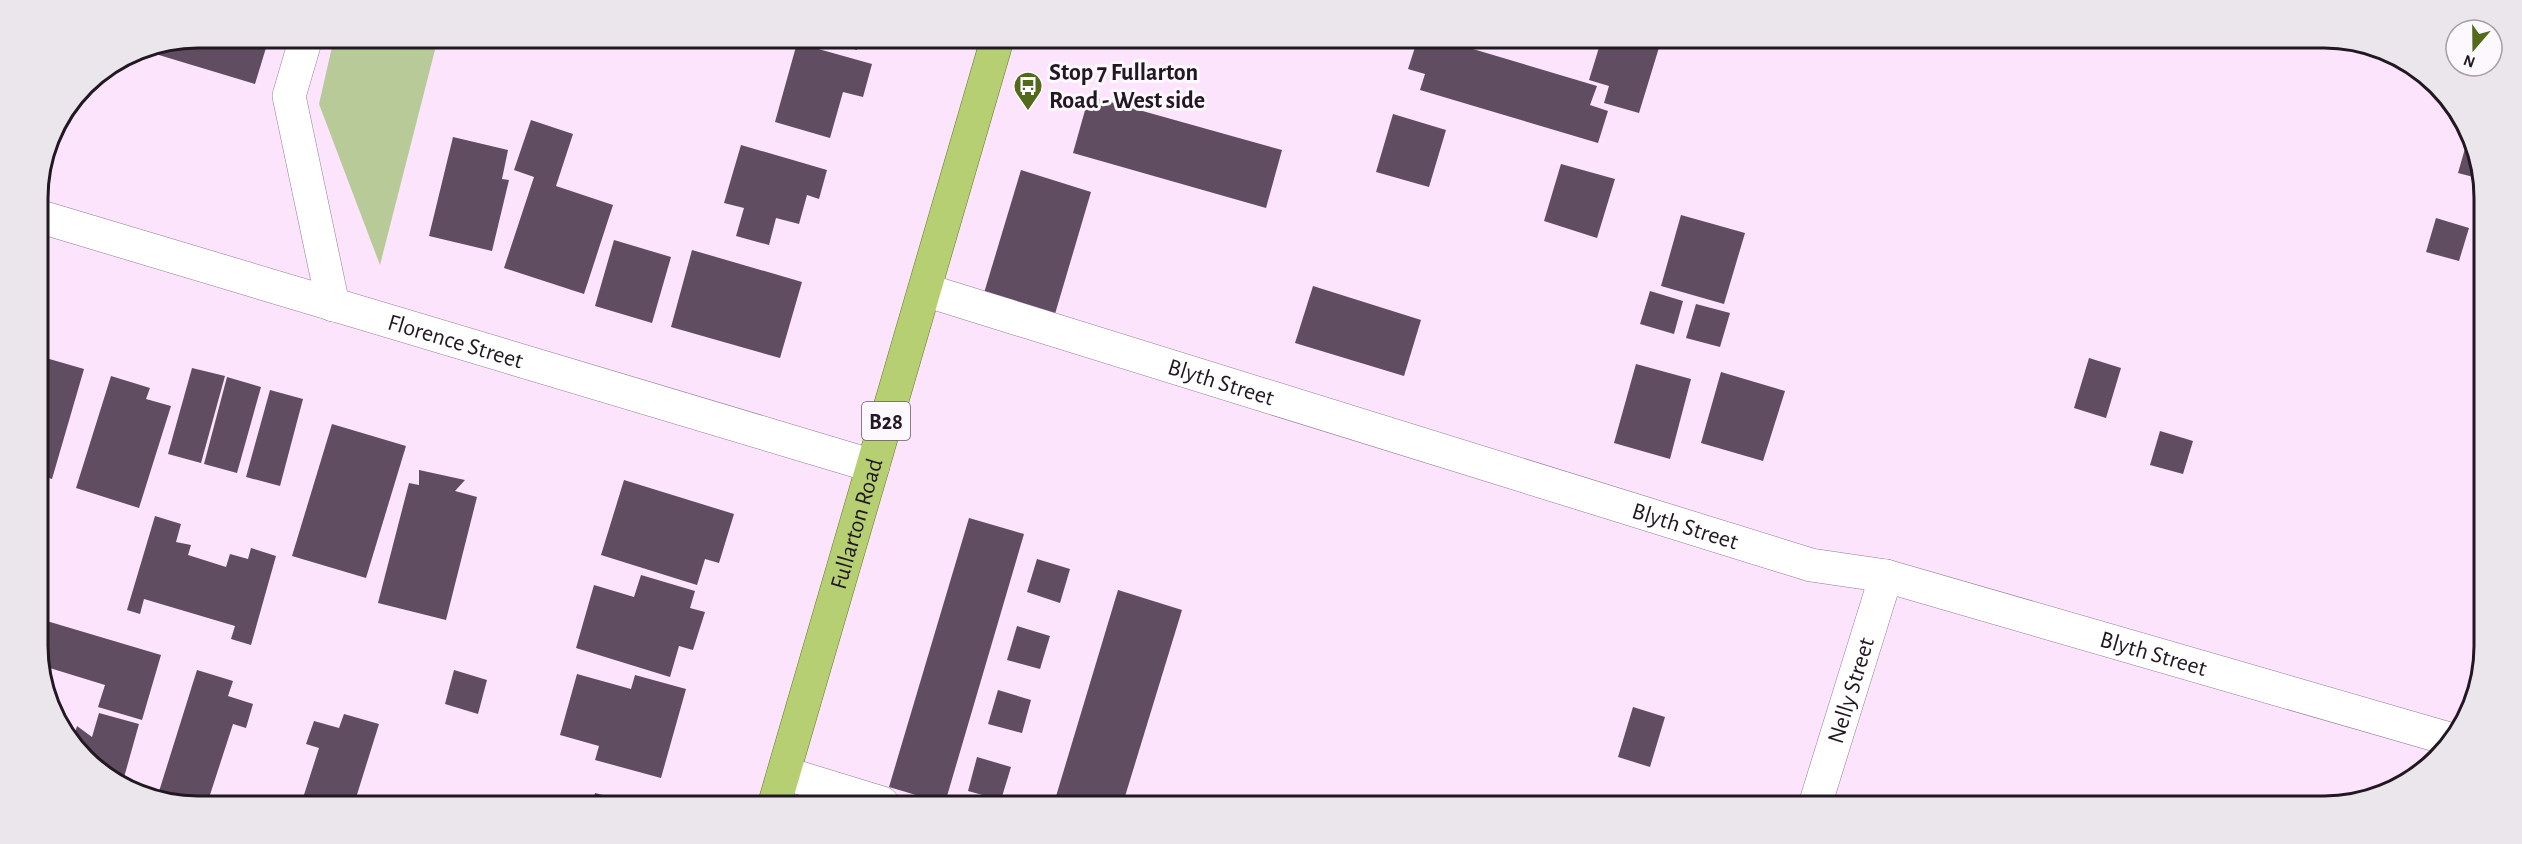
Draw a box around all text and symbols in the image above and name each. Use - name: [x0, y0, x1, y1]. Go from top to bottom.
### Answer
- north arrow: [2444, 18, 2504, 78]
- text: N: [2461, 52, 2477, 71]
- place label: Stop 7 Fullarton Road - West side: [1049, 61, 1205, 113]
- bus stop icon: Stop 7 Fullarton Road - West side: [1012, 70, 1044, 112]
- street label: Florence Street: [385, 310, 526, 374]
- street label: Blyth Street: [1165, 355, 1277, 411]
- road number: B28: [862, 402, 910, 440]
- street label: Fullarton Road: [827, 456, 887, 592]
- street label: Blyth Street: [1629, 499, 1741, 555]
- street label: Blyth Street: [2097, 628, 2210, 681]
- street label: Nelly Street: [1824, 634, 1879, 747]

